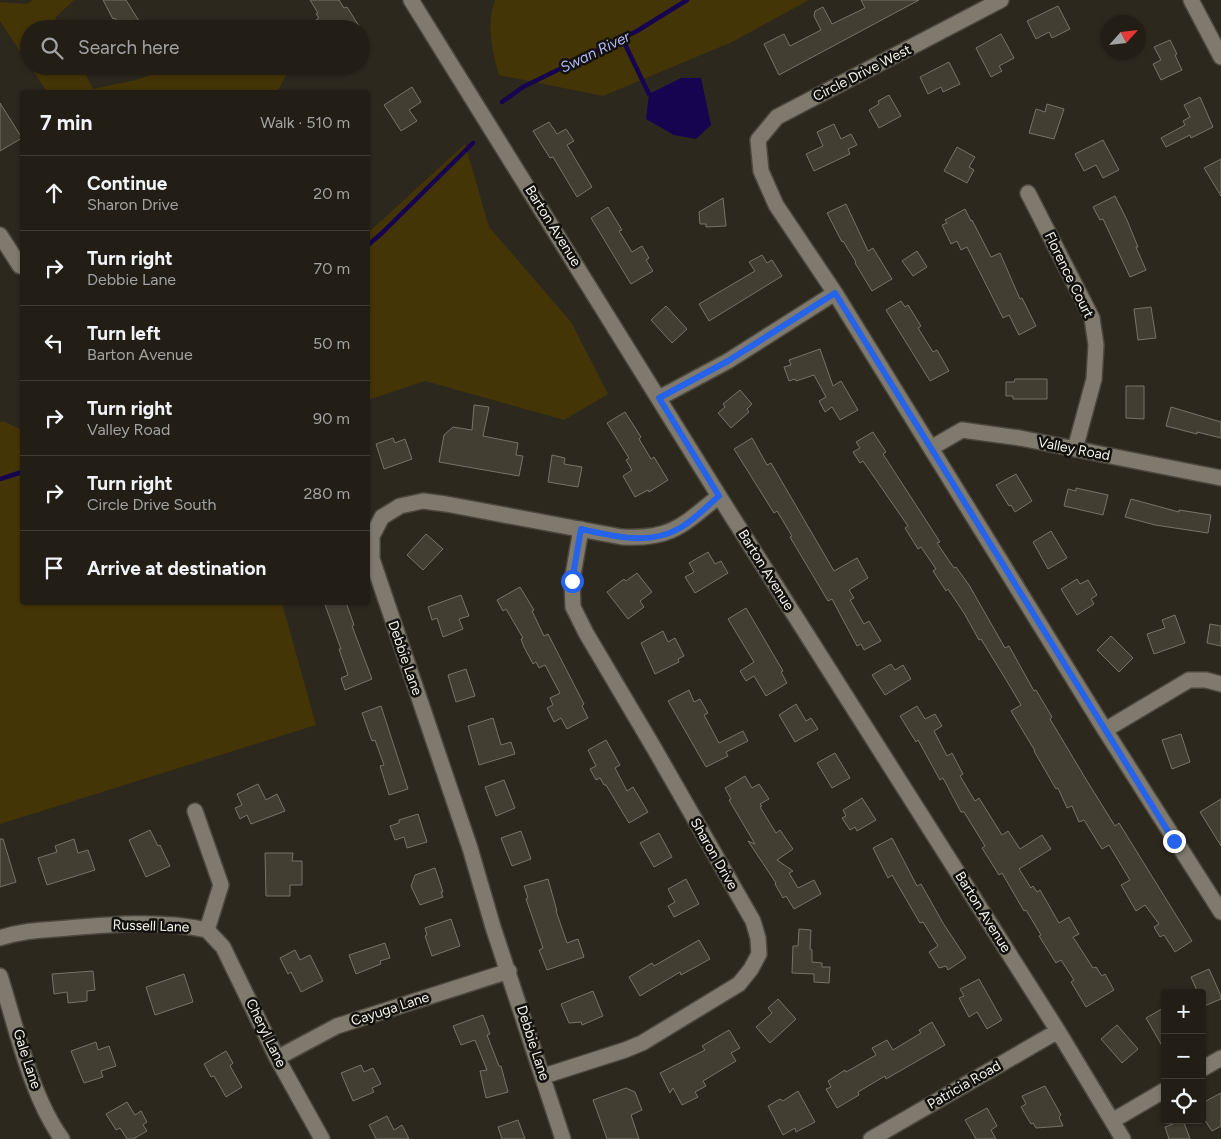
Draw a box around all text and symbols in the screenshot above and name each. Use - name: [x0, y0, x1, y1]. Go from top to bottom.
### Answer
- north arrow: [1101, 15, 1146, 60]
- search box: [20, 20, 370, 75]
- water label: Swan River: [557, 27, 634, 77]
- icon: search: [38, 34, 66, 62]
- text: Search here: [78, 36, 180, 59]
- street label: Circle Drive West: [810, 41, 914, 105]
- text: 7 min: [40, 110, 92, 135]
- text: Walk · 510 m: [260, 113, 350, 132]
- text: Continue: [87, 172, 167, 195]
- icon: ahead: [40, 179, 68, 207]
- street label: Barton Avenue: [521, 182, 585, 270]
- text: 20 m: [313, 184, 350, 203]
- text: Sharon Drive: [87, 195, 178, 214]
- street label: Florence Court: [1041, 229, 1097, 321]
- text: Turn right: [87, 247, 173, 270]
- icon: right: [40, 254, 68, 282]
- text: 70 m: [314, 259, 350, 278]
- text: Debbie Lane: [87, 270, 176, 289]
- text: Turn left: [87, 322, 161, 345]
- icon: left: [40, 329, 68, 357]
- text: 50 m: [313, 334, 350, 353]
- text: Barton Avenue: [87, 345, 193, 364]
- text: Turn right: [87, 397, 173, 420]
- icon: right: [40, 404, 68, 432]
- text: 90 m: [313, 409, 350, 428]
- text: Valley Road: [87, 420, 170, 439]
- street label: Valley Road: [1037, 434, 1111, 464]
- text: Turn right: [87, 472, 173, 495]
- icon: right: [40, 479, 68, 507]
- text: 280 m: [303, 484, 350, 503]
- text: Circle Drive South: [87, 495, 216, 514]
- street label: Barton Avenue: [734, 526, 798, 614]
- icon: arrive: [40, 554, 68, 582]
- text: Arrive at destination: [87, 557, 266, 580]
- route start: [561, 570, 584, 593]
- street label: Debbie Lane: [384, 618, 426, 698]
- street label: Sharon Drive: [687, 815, 742, 893]
- route end: [1163, 830, 1186, 853]
- street label: Barton Avenue: [951, 868, 1015, 956]
- street label: Russell Lane: [112, 916, 190, 936]
- street label: Cayuga Lane: [349, 988, 431, 1030]
- map controls: [1161, 989, 1206, 1124]
- button: +: [1161, 989, 1206, 1034]
- street label: Cheryl Lane: [242, 996, 290, 1070]
- street label: Debbie Lane: [513, 1003, 553, 1083]
- street label: Gale Lane: [9, 1027, 45, 1091]
- button: −: [1161, 1034, 1206, 1079]
- street label: Patricia Road: [924, 1057, 1004, 1113]
- button: locate: [1161, 1079, 1206, 1124]

